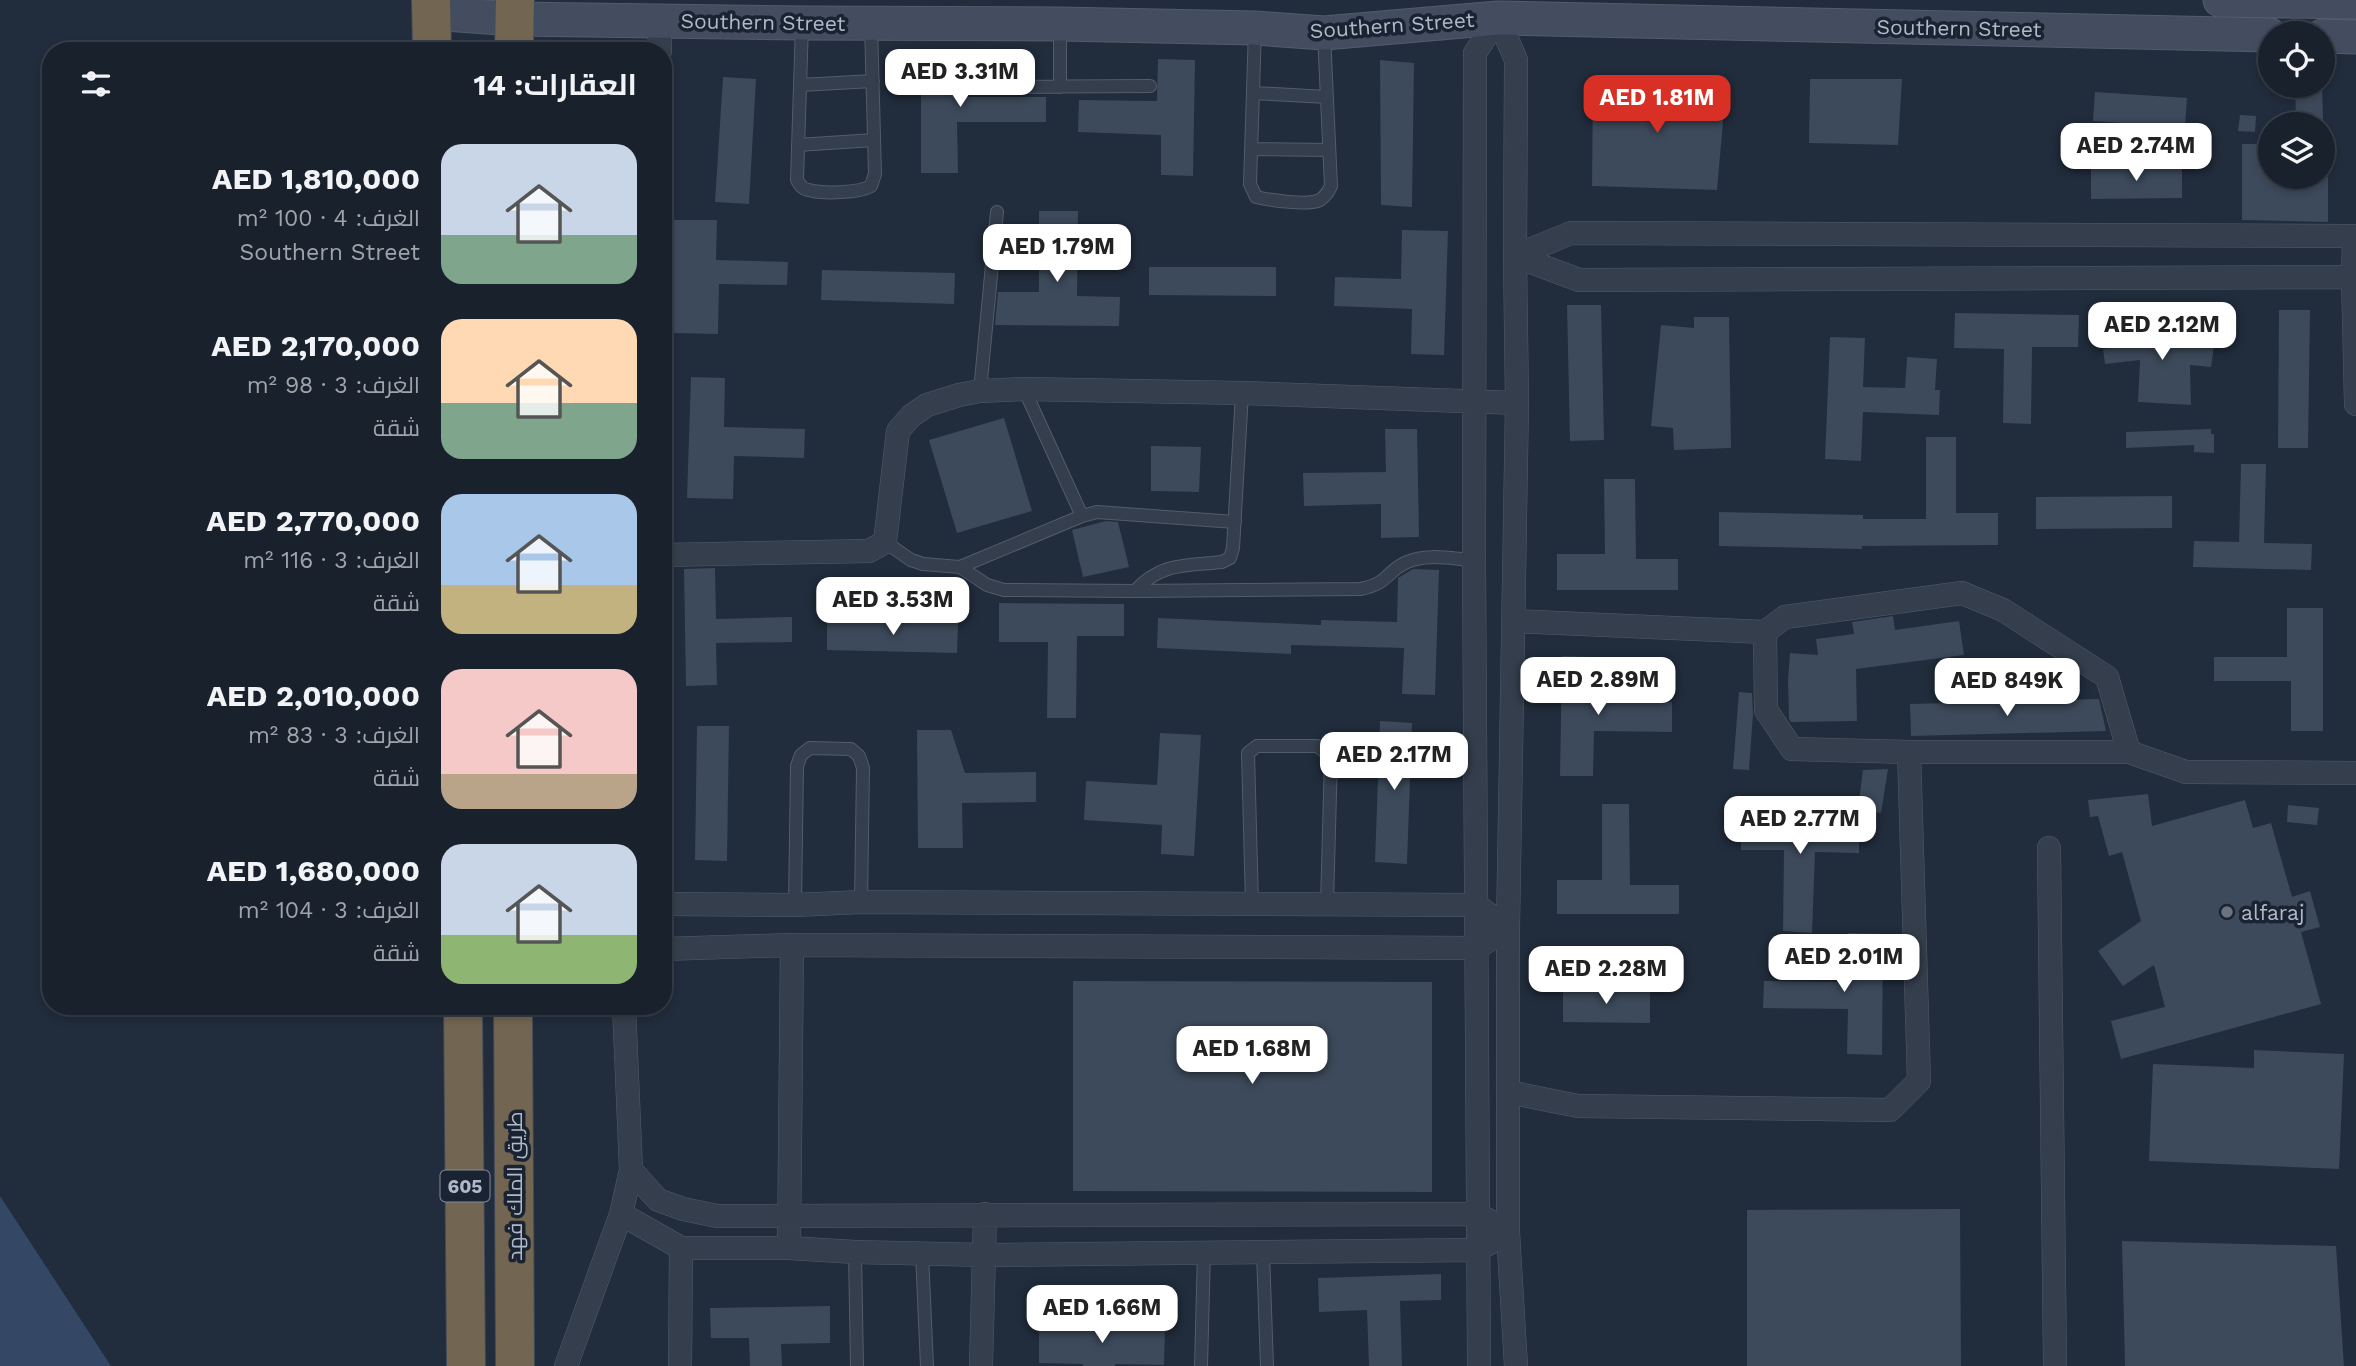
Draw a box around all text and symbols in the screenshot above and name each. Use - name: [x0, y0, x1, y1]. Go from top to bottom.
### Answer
- street label: Southern Street: [1309, 7, 1475, 43]
- street label: Southern Street: [680, 8, 846, 36]
- street label: Southern Street: [1876, 14, 2042, 42]
- map controls: [2258, 21, 2335, 189]
- button: locate: [2258, 21, 2335, 98]
- pin: AED 3.31M: [880, 50, 1040, 109]
- text: AED 3.31M: [901, 58, 1019, 85]
- icon: filters: [77, 65, 115, 103]
- text: العقارات: 14: [473, 67, 637, 102]
- pin: AED 1.81M: [1577, 76, 1737, 135]
- text: AED 1.81M: [1600, 84, 1714, 111]
- button: layers: [2258, 112, 2335, 189]
- pin: AED 2.74M: [2056, 124, 2216, 183]
- text: AED 2.74M: [2077, 132, 2195, 159]
- text: AED 1,810,000: [212, 161, 420, 196]
- icon: home: [497, 172, 581, 256]
- text: الغرف: 4 · 100 m²: [237, 205, 420, 232]
- pin: AED 1.79M: [977, 224, 1137, 284]
- text: AED 1.79M: [999, 233, 1115, 260]
- text: Southern Street: [239, 239, 420, 266]
- pin: AED 2.12M: [2082, 302, 2242, 362]
- text: AED 2.12M: [2104, 311, 2220, 338]
- text: AED 2,170,000: [211, 328, 420, 363]
- icon: home: [497, 347, 581, 431]
- text: الغرف: 3 · 98 m²: [247, 372, 420, 399]
- text: شقة: [373, 415, 420, 442]
- text: AED 2,770,000: [206, 503, 420, 538]
- icon: home: [497, 522, 581, 606]
- text: الغرف: 3 · 116 m²: [243, 547, 420, 574]
- pin: AED 3.53M: [813, 578, 973, 637]
- text: AED 3.53M: [832, 586, 954, 613]
- text: شقة: [373, 590, 420, 617]
- pin: AED 2.89M: [1518, 658, 1678, 717]
- pin: AED 849K: [1935, 658, 2079, 718]
- text: AED 2.89M: [1536, 666, 1660, 693]
- text: AED 849K: [1951, 667, 2063, 694]
- text: AED 2,010,000: [207, 678, 420, 713]
- icon: home: [497, 697, 581, 781]
- text: الغرف: 3 · 83 m²: [248, 722, 420, 749]
- pin: AED 2.17M: [1314, 732, 1474, 792]
- text: AED 2.17M: [1336, 741, 1452, 768]
- text: شقة: [373, 765, 420, 792]
- pin: AED 2.77M: [1720, 796, 1880, 856]
- text: AED 2.77M: [1740, 805, 1860, 832]
- text: AED 1,680,000: [207, 853, 420, 888]
- icon: home: [497, 872, 581, 956]
- text: الغرف: 3 · 104 m²: [238, 897, 420, 924]
- place label: alfaraj: [2241, 900, 2305, 925]
- marker: alfaraj: [2219, 904, 2235, 920]
- pin: AED 2.01M: [1764, 934, 1924, 994]
- text: شقة: [373, 940, 420, 967]
- text: AED 2.01M: [1785, 943, 1904, 970]
- pin: AED 2.28M: [1526, 946, 1686, 1006]
- text: AED 2.28M: [1545, 955, 1667, 982]
- pin: AED 1.68M: [1172, 1026, 1332, 1086]
- text: AED 1.68M: [1193, 1035, 1311, 1062]
- street label: طريق الملك فهد: [502, 1111, 528, 1261]
- road number: 605: [440, 1170, 490, 1202]
- pin: AED 1.66M: [1022, 1286, 1182, 1345]
- text: AED 1.66M: [1043, 1294, 1161, 1321]

